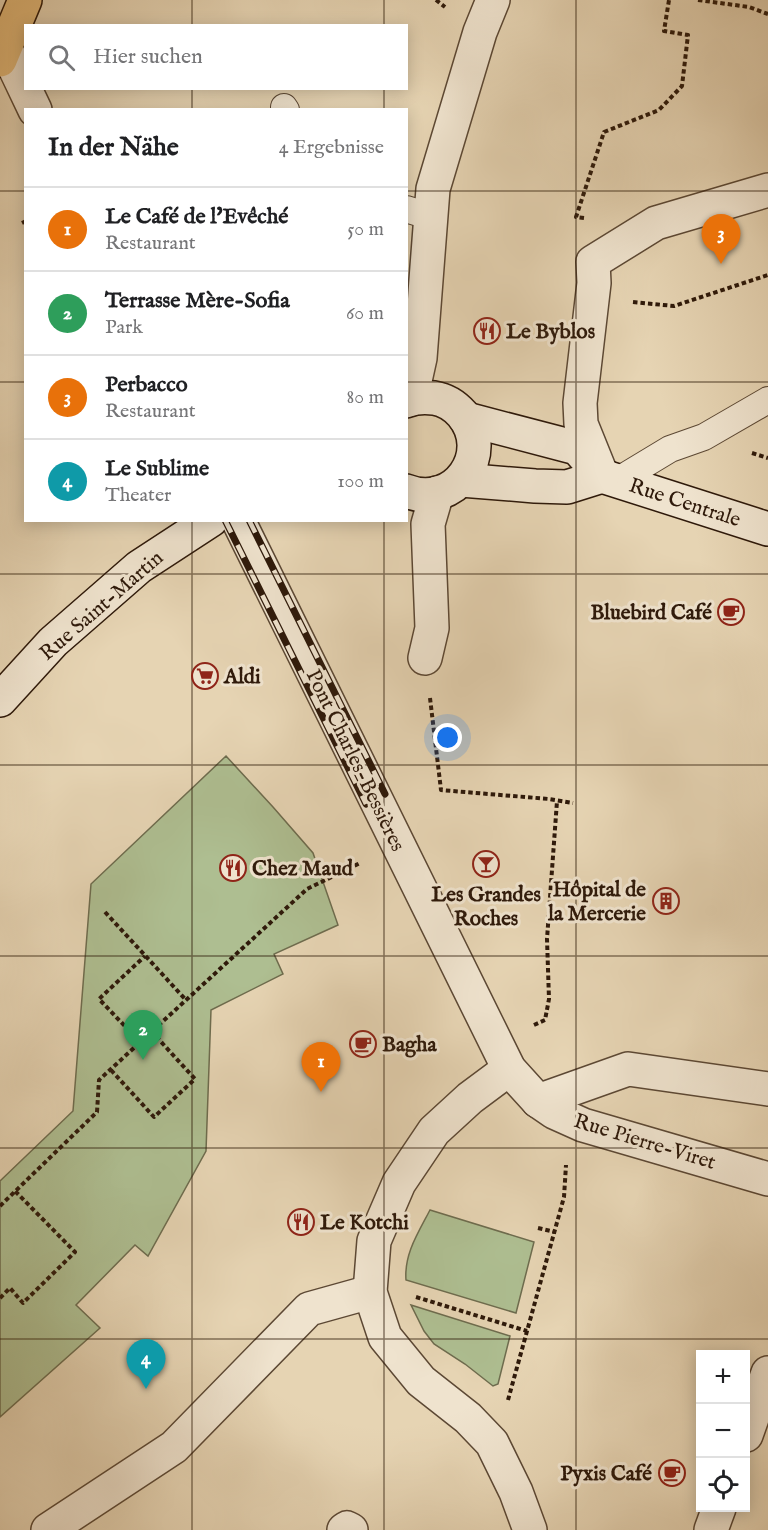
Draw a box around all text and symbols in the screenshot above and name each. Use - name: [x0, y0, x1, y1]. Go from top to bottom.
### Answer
- search box: [24, 24, 408, 90]
- icon: search: [45, 41, 78, 74]
- text: Hier suchen: [93, 43, 203, 71]
- text: In der Nähe: [48, 131, 179, 164]
- text: 4 Ergebnisse: [279, 135, 384, 160]
- text: Le Café de l'Evêché: [105, 203, 288, 231]
- pin: 3: [702, 214, 740, 264]
- text: 1: [64, 217, 71, 242]
- text: 50 m: [347, 217, 384, 242]
- text: Restaurant: [105, 231, 196, 256]
- text: Terrasse Mère-Sofia: [105, 287, 290, 315]
- text: 2: [63, 301, 72, 326]
- text: 60 m: [346, 301, 384, 326]
- text: Park: [105, 315, 143, 340]
- restaurant icon: Le Byblos: [472, 316, 502, 346]
- place label: Le Byblos: [506, 319, 595, 346]
- text: Perbacco: [105, 371, 188, 399]
- text: 3: [64, 385, 71, 410]
- text: 80 m: [347, 385, 384, 410]
- text: Restaurant: [105, 399, 196, 424]
- text: Le Sublime: [105, 455, 209, 483]
- text: 4: [63, 469, 72, 494]
- text: 100 m: [337, 469, 384, 494]
- street label: Rue Centrale: [625, 473, 744, 534]
- text: Theater: [105, 483, 171, 508]
- street label: Rue Saint-Martin: [35, 545, 169, 667]
- cafe icon: Bluebird Café: [716, 597, 746, 627]
- place label: Bluebird Café: [590, 600, 712, 627]
- supermarket icon: Aldi: [190, 661, 220, 691]
- place label: Aldi: [223, 664, 261, 691]
- street label: Pont Charles-Bessières: [299, 665, 411, 856]
- your location: [433, 723, 462, 752]
- bar icon: Les Grandes Roches: [471, 849, 501, 879]
- restaurant icon: Chez Maud: [218, 853, 248, 883]
- place label: Chez Maud: [252, 856, 354, 883]
- place label: Hôpital de la Mercerie: [547, 877, 646, 928]
- place label: Les Grandes Roches: [431, 882, 541, 933]
- building icon: Hôpital de la Mercerie: [651, 886, 681, 916]
- pin: 2: [124, 1010, 162, 1060]
- cafe icon: Bagha: [348, 1029, 378, 1059]
- place label: Bagha: [382, 1032, 438, 1059]
- pin: 1: [302, 1042, 340, 1092]
- street label: Rue Pierre-Viret: [570, 1108, 719, 1177]
- restaurant icon: Le Kotchi: [286, 1207, 316, 1237]
- place label: Le Kotchi: [320, 1210, 409, 1237]
- pin: 4: [126, 1340, 166, 1389]
- map controls: [696, 1350, 750, 1512]
- button: +: [696, 1350, 750, 1404]
- button: −: [696, 1404, 750, 1458]
- cafe icon: Pyxis Café: [657, 1458, 687, 1488]
- button: locate: [696, 1458, 750, 1512]
- place label: Pyxis Café: [560, 1461, 652, 1488]

